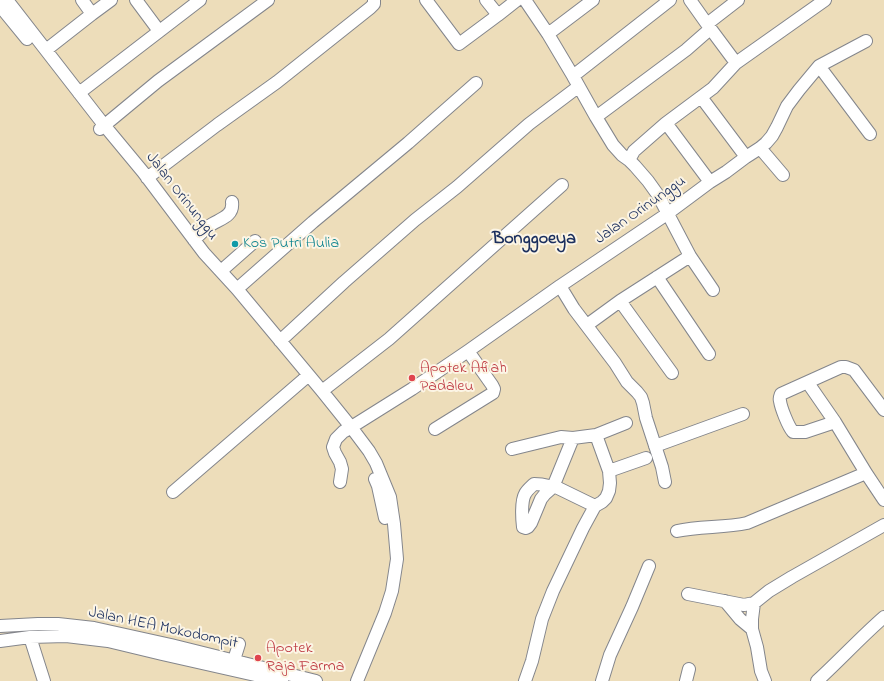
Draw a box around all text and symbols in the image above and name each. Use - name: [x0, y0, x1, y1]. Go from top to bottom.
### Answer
- street label: Jalan Orinunggu: [141, 149, 221, 245]
- street label: Jalan Orinunggu: [592, 173, 690, 249]
- district label: Bonggoeya: [492, 229, 576, 251]
- place label: Kos Putri Aulia: [243, 234, 339, 254]
- marker: Kos Putri Aulia: [230, 239, 240, 249]
- place label: Apotek Afiah Padaleu: [420, 359, 507, 397]
- marker: Apotek Afiah Padaleu: [407, 373, 417, 383]
- street label: Jalan HEA Mokodompit: [87, 604, 239, 654]
- place label: Apotek Raja Farma: [266, 639, 344, 677]
- marker: Apotek Raja Farma: [253, 653, 263, 663]

